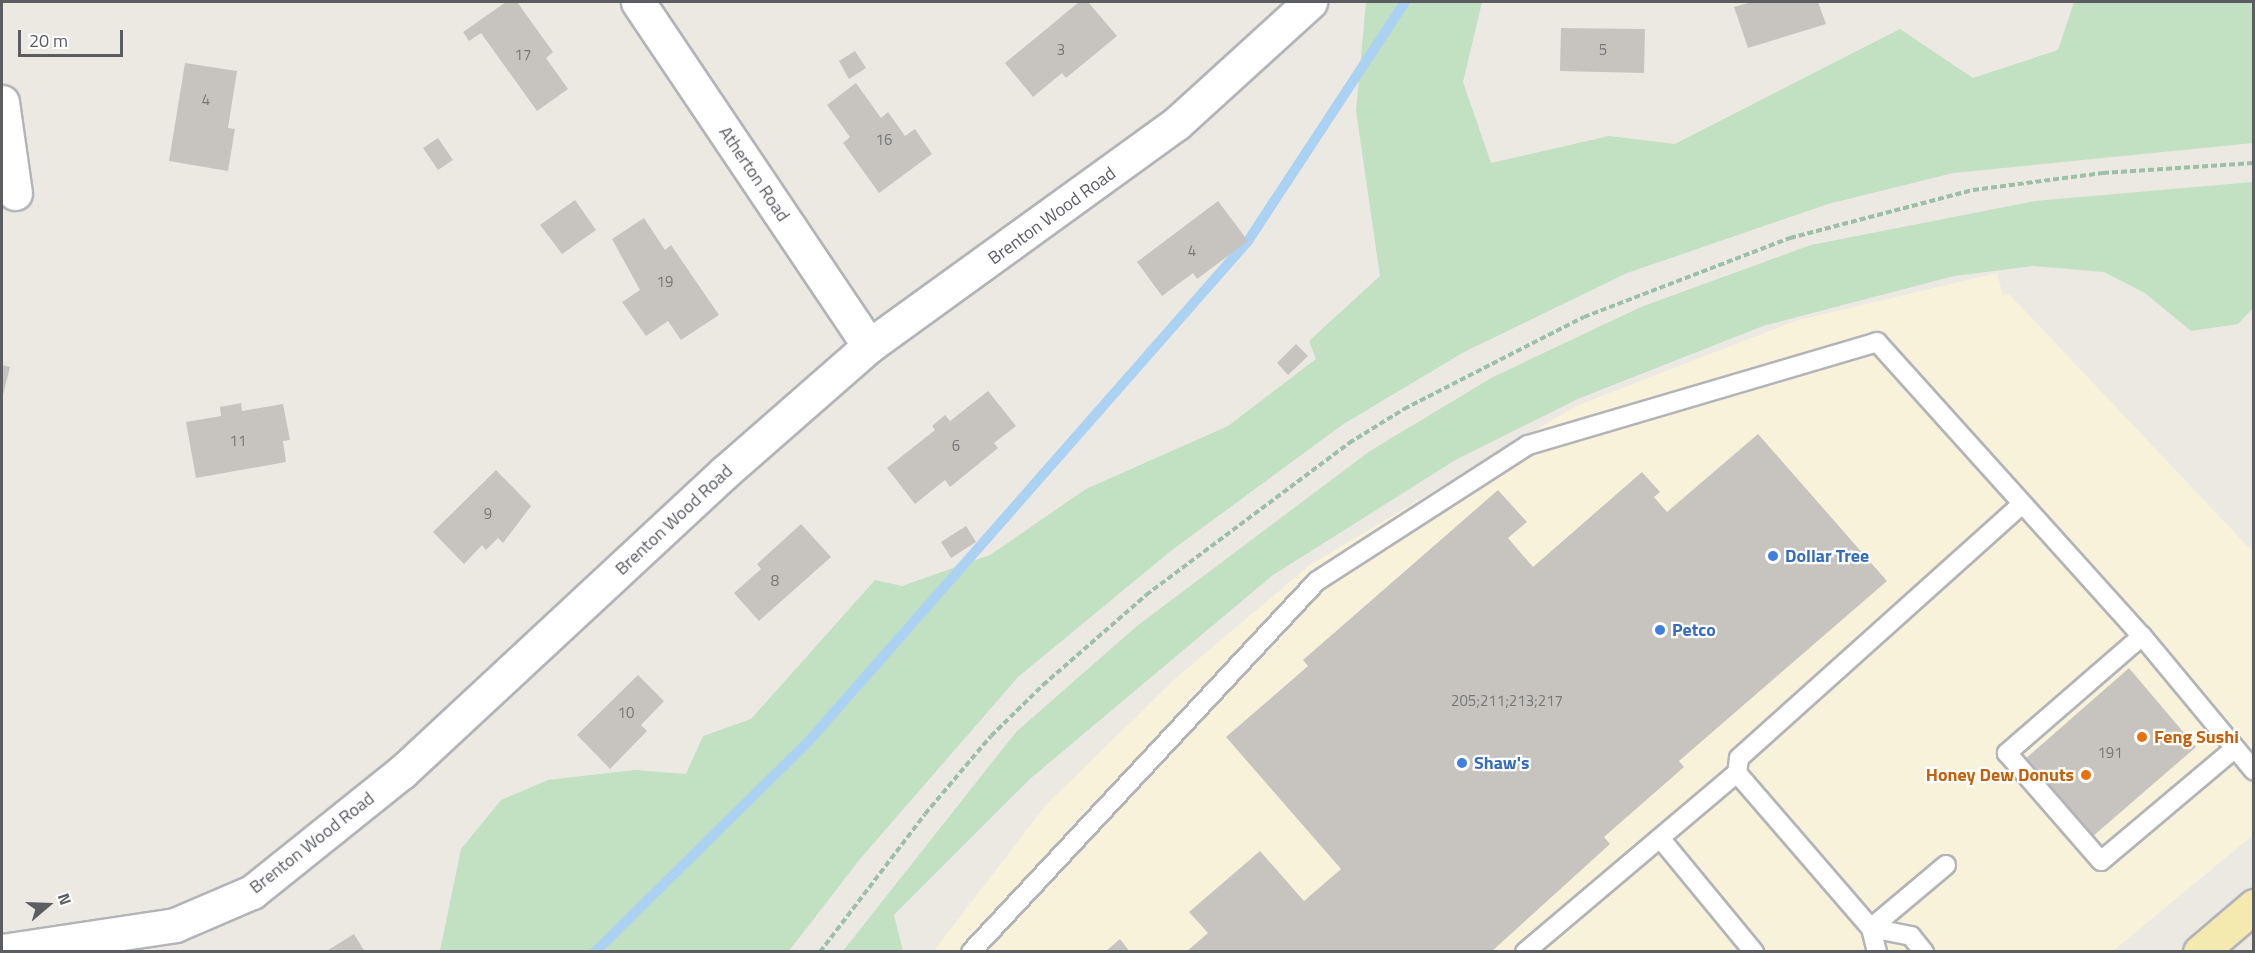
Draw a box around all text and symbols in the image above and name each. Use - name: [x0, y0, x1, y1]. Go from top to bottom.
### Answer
- scale bar: [21, 18, 126, 56]
- text: 20 m: [29, 27, 68, 54]
- house number: 3: [1057, 41, 1065, 59]
- house number: 5: [1599, 41, 1607, 59]
- house number: 17: [515, 46, 531, 64]
- house number: 4: [202, 91, 210, 109]
- street label: Atherton Road: [714, 122, 794, 226]
- house number: 16: [876, 131, 892, 149]
- street label: Brenton Wood Road: [984, 162, 1120, 270]
- house number: 4: [1188, 242, 1196, 260]
- house number: 19: [657, 273, 673, 291]
- house number: 11: [230, 432, 246, 450]
- house number: 6: [952, 437, 960, 455]
- street label: Brenton Wood Road: [611, 460, 737, 580]
- house number: 9: [484, 505, 492, 523]
- place label: Dollar Tree: [1785, 545, 1869, 567]
- marker: Dollar Tree: [1766, 549, 1780, 563]
- house number: 8: [771, 572, 779, 590]
- place label: Petco: [1672, 619, 1716, 641]
- marker: Petco: [1653, 623, 1667, 637]
- house number: 205;211;213;217: [1451, 692, 1563, 710]
- house number: 10: [618, 704, 634, 722]
- place label: Feng Sushi: [2154, 726, 2239, 748]
- marker: Feng Sushi: [2135, 730, 2149, 744]
- house number: 191: [2097, 744, 2123, 762]
- place label: Shaw's: [1474, 752, 1530, 774]
- marker: Shaw's: [1455, 756, 1469, 770]
- place label: Honey Dew Donuts: [1926, 764, 2074, 786]
- marker: Honey Dew Donuts: [2079, 768, 2093, 782]
- street label: Brenton Wood Road: [245, 788, 379, 898]
- north arrow: [18, 875, 78, 935]
- text: N: [52, 890, 78, 908]

